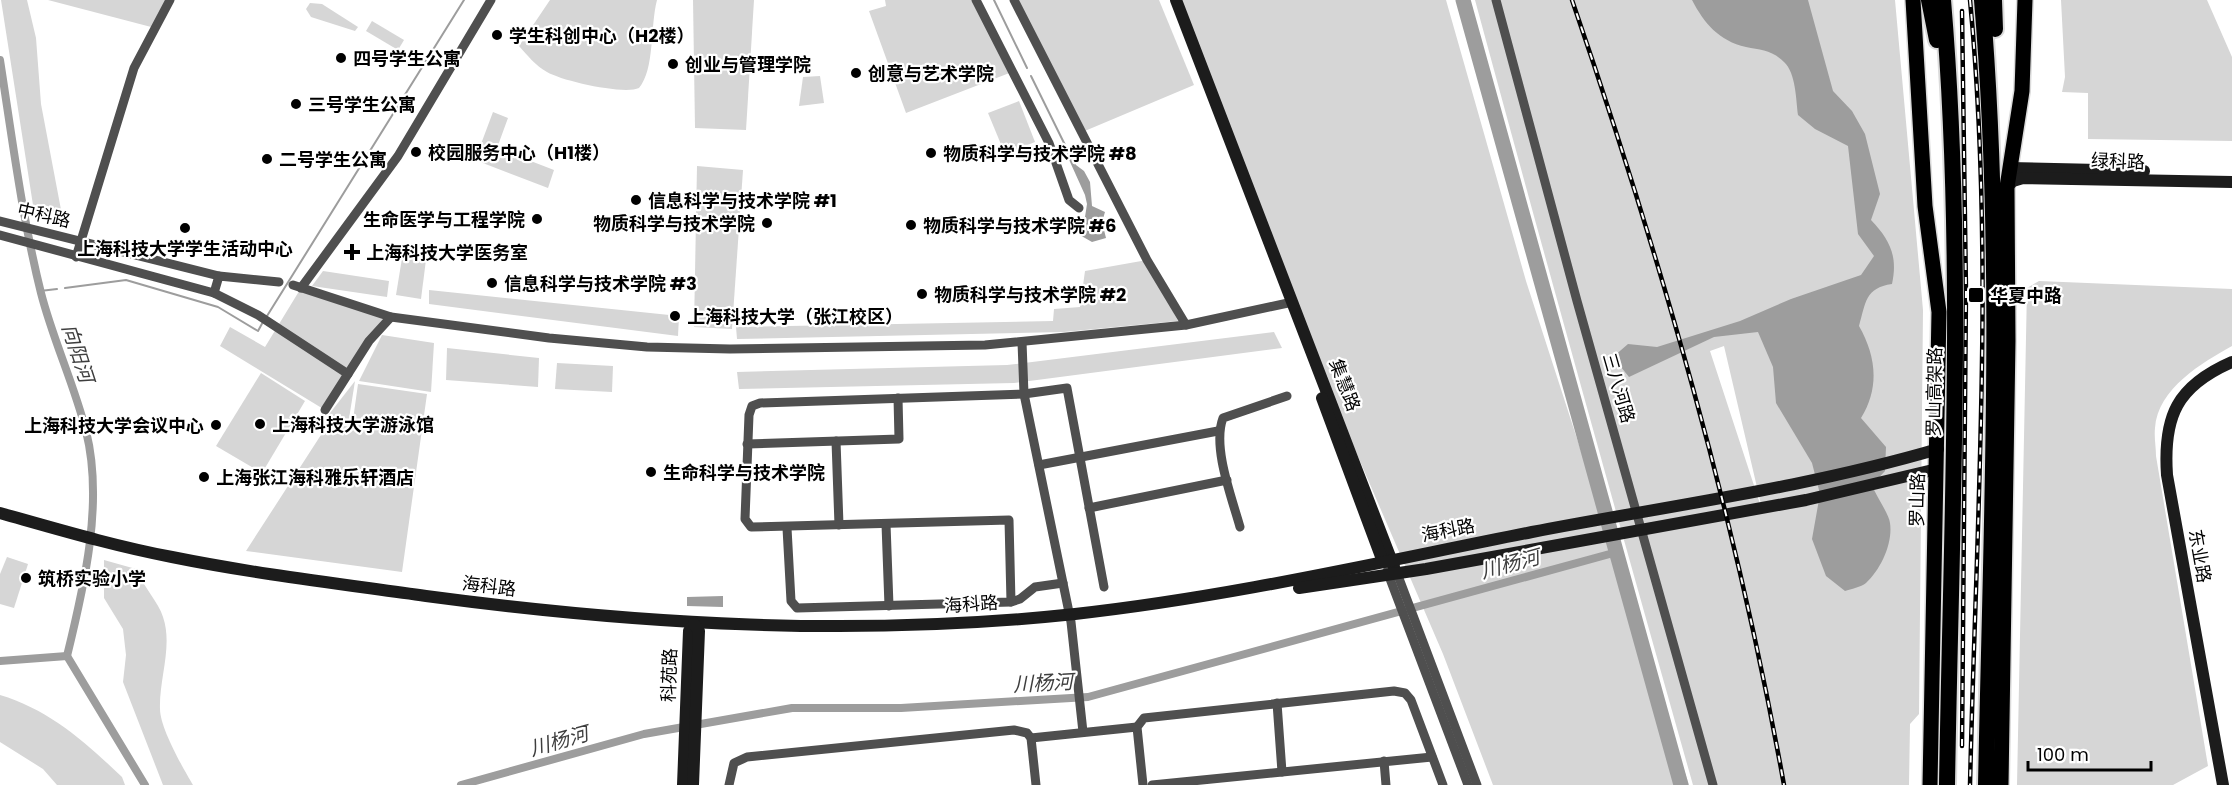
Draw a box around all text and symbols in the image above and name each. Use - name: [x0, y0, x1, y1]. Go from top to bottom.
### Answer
- place label: 学生科创中心（H2楼）: [509, 23, 694, 48]
- marker: 学生科创中心（H2楼）: [490, 28, 504, 42]
- place label: 四号学生公寓: [353, 46, 461, 71]
- marker: 四号学生公寓: [334, 51, 348, 65]
- place label: 创业与管理学院: [685, 52, 811, 77]
- marker: 创业与管理学院: [666, 57, 680, 71]
- place label: 创意与艺术学院: [868, 61, 994, 86]
- marker: 创意与艺术学院: [849, 66, 863, 80]
- place label: 三号学生公寓: [308, 92, 416, 117]
- marker: 三号学生公寓: [289, 97, 303, 111]
- place label: 校园服务中心（H1楼）: [428, 140, 610, 165]
- place label: 物质科学与技术学院 #8: [943, 141, 1137, 166]
- marker: 校园服务中心（H1楼）: [409, 145, 423, 159]
- marker: 物质科学与技术学院 #8: [924, 146, 938, 160]
- place label: 二号学生公寓: [279, 147, 387, 172]
- street label: 绿科路: [2091, 148, 2145, 174]
- marker: 二号学生公寓: [260, 152, 274, 166]
- place label: 信息科学与技术学院 #1: [648, 188, 837, 213]
- marker: 信息科学与技术学院 #1: [629, 193, 643, 207]
- street label: 中科路: [15, 197, 73, 233]
- place label: 生命医学与工程学院: [363, 207, 525, 232]
- place label: 物质科学与技术学院: [593, 211, 755, 236]
- marker: 生命医学与工程学院: [530, 212, 544, 226]
- place label: 物质科学与技术学院 #6: [923, 213, 1117, 238]
- marker: 物质科学与技术学院: [760, 216, 774, 230]
- marker: 物质科学与技术学院 #6: [904, 218, 918, 232]
- marker: 上海科技大学学生活动中心: [178, 221, 192, 235]
- place label: 上海科技大学学生活动中心: [77, 236, 293, 261]
- place label: 上海科技大学医务室: [366, 240, 528, 265]
- marker: 上海科技大学医务室: [343, 243, 361, 261]
- place label: 信息科学与技术学院 #3: [504, 271, 697, 296]
- marker: 信息科学与技术学院 #3: [485, 276, 499, 290]
- place label: 物质科学与技术学院 #2: [934, 282, 1126, 307]
- place label: 华夏中路: [1990, 283, 2062, 308]
- marker: 华夏中路: [1967, 286, 1985, 304]
- marker: 物质科学与技术学院 #2: [915, 287, 929, 301]
- place label: 上海科技大学（张江校区）: [687, 304, 903, 329]
- marker: 上海科技大学（张江校区）: [668, 309, 682, 323]
- water label: 向阳河: [55, 320, 102, 390]
- street label: 罗山高架路: [1921, 347, 1947, 437]
- street label: 三八河路: [1597, 350, 1641, 426]
- street label: 集慧路: [1324, 355, 1366, 415]
- place label: 上海科技大学游泳馆: [272, 412, 434, 437]
- place label: 上海科技大学会议中心: [24, 413, 204, 438]
- marker: 上海科技大学游泳馆: [253, 417, 267, 431]
- marker: 上海科技大学会议中心: [209, 418, 223, 432]
- place label: 生命科学与技术学院: [663, 460, 825, 485]
- place label: 上海张江海科雅乐轩酒店: [216, 465, 414, 490]
- marker: 生命科学与技术学院: [644, 465, 658, 479]
- marker: 上海张江海科雅乐轩酒店: [197, 470, 211, 484]
- street label: 罗山路: [1904, 473, 1930, 527]
- street label: 海科路: [1419, 513, 1477, 547]
- street label: 东业路: [2183, 527, 2217, 585]
- water label: 川杨河: [1477, 542, 1546, 585]
- place label: 筑桥实验小学: [38, 566, 146, 591]
- street label: 海科路: [461, 570, 517, 602]
- marker: 筑桥实验小学: [19, 571, 33, 585]
- street label: 海科路: [943, 590, 999, 618]
- street label: 科苑路: [656, 648, 682, 702]
- water label: 川杨河: [1012, 667, 1078, 699]
- water label: 川杨河: [526, 718, 596, 763]
- scale bar: [2028, 734, 2151, 772]
- text: 100 m: [2037, 742, 2089, 767]

